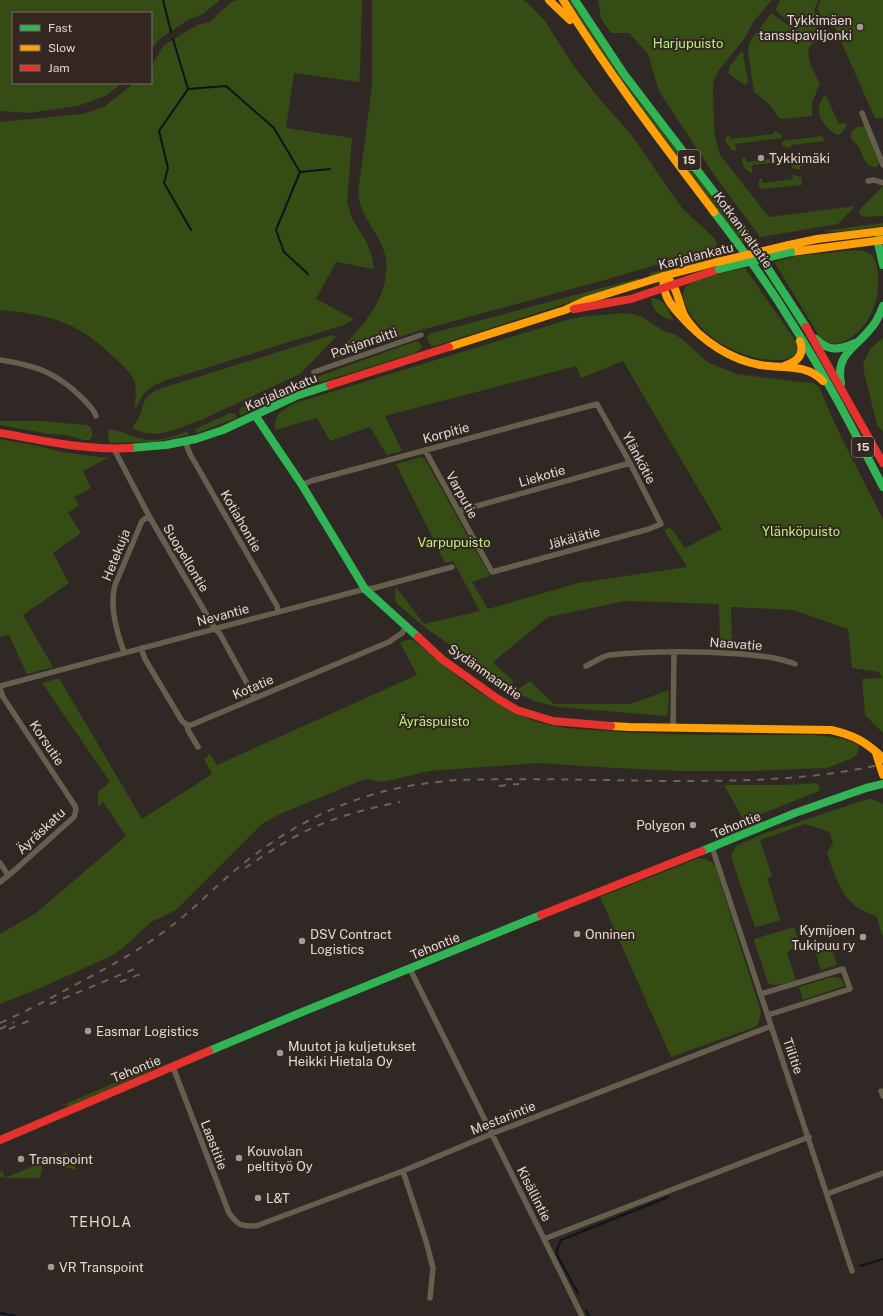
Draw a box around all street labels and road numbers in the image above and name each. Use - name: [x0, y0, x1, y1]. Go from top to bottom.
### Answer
- road number: 15: [678, 150, 700, 170]
- street label: Kotkan valtatie: [710, 189, 776, 271]
- street label: Karjalankatu: [657, 239, 735, 273]
- street label: Pohjanraitti: [329, 325, 399, 361]
- street label: Karjalankatu: [243, 370, 319, 414]
- street label: Korpitie: [421, 420, 471, 446]
- street label: Ylänkötie: [619, 430, 659, 486]
- road number: 15: [852, 437, 874, 457]
- street label: Liekotie: [517, 462, 567, 490]
- street label: Varputie: [443, 469, 481, 521]
- street label: Kotiahontie: [217, 487, 265, 555]
- street label: Suopellontie: [160, 521, 212, 595]
- street label: Jäkälätie: [546, 524, 602, 552]
- street label: Hetekuja: [99, 527, 133, 583]
- street label: Nevantie: [195, 601, 251, 629]
- street label: Naavatie: [709, 635, 763, 653]
- street label: Sydänmaantie: [445, 641, 525, 703]
- street label: Kotatie: [230, 672, 276, 702]
- street label: Korsutie: [27, 718, 67, 768]
- street label: Äyräskatu: [14, 805, 68, 857]
- street label: Tehontie: [709, 808, 763, 842]
- street label: Tehontie: [408, 929, 462, 963]
- street label: Tiilitie: [780, 1036, 806, 1076]
- street label: Tehontie: [109, 1052, 163, 1086]
- street label: Mestarintie: [468, 1098, 538, 1138]
- street label: Laastitie: [198, 1118, 230, 1172]
- street label: Kisällintie: [514, 1164, 554, 1224]

